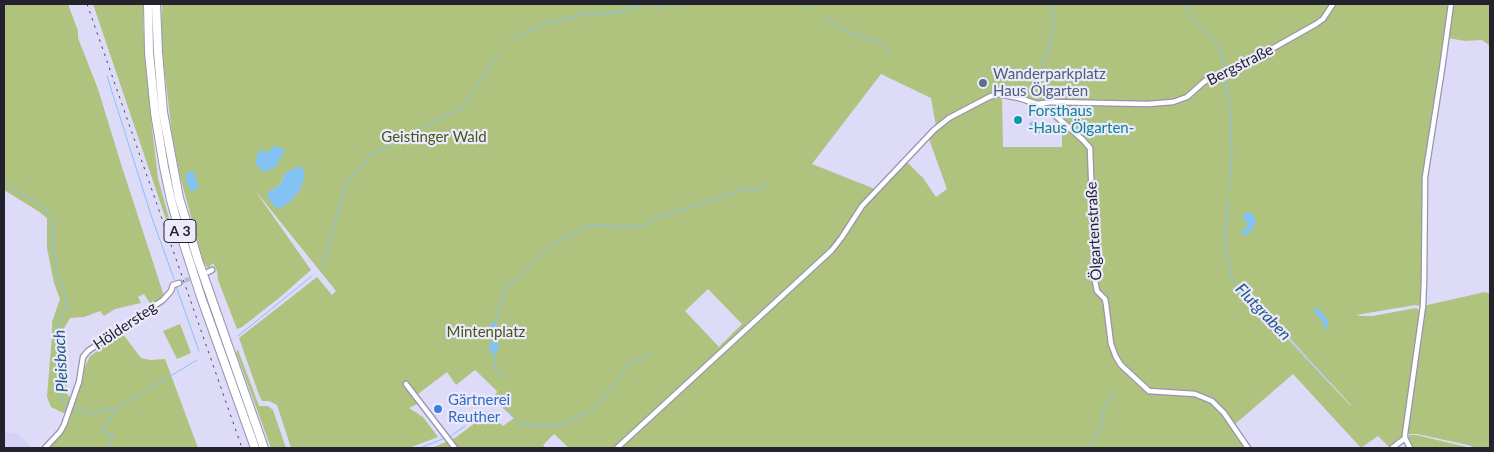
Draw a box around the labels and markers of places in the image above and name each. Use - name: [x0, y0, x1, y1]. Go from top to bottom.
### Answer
- place label: Wanderparkplatz Haus Ölgarten: [993, 65, 1106, 100]
- marker: Wanderparkplatz Haus Ölgarten: [977, 77, 989, 89]
- place label: Forsthaus -Haus Ölgarten-: [1028, 102, 1134, 137]
- marker: Forsthaus -Haus Ölgarten-: [1012, 114, 1024, 126]
- place label: Gärtnerei Reuther: [448, 391, 510, 426]
- marker: Gärtnerei Reuther: [432, 403, 444, 415]

